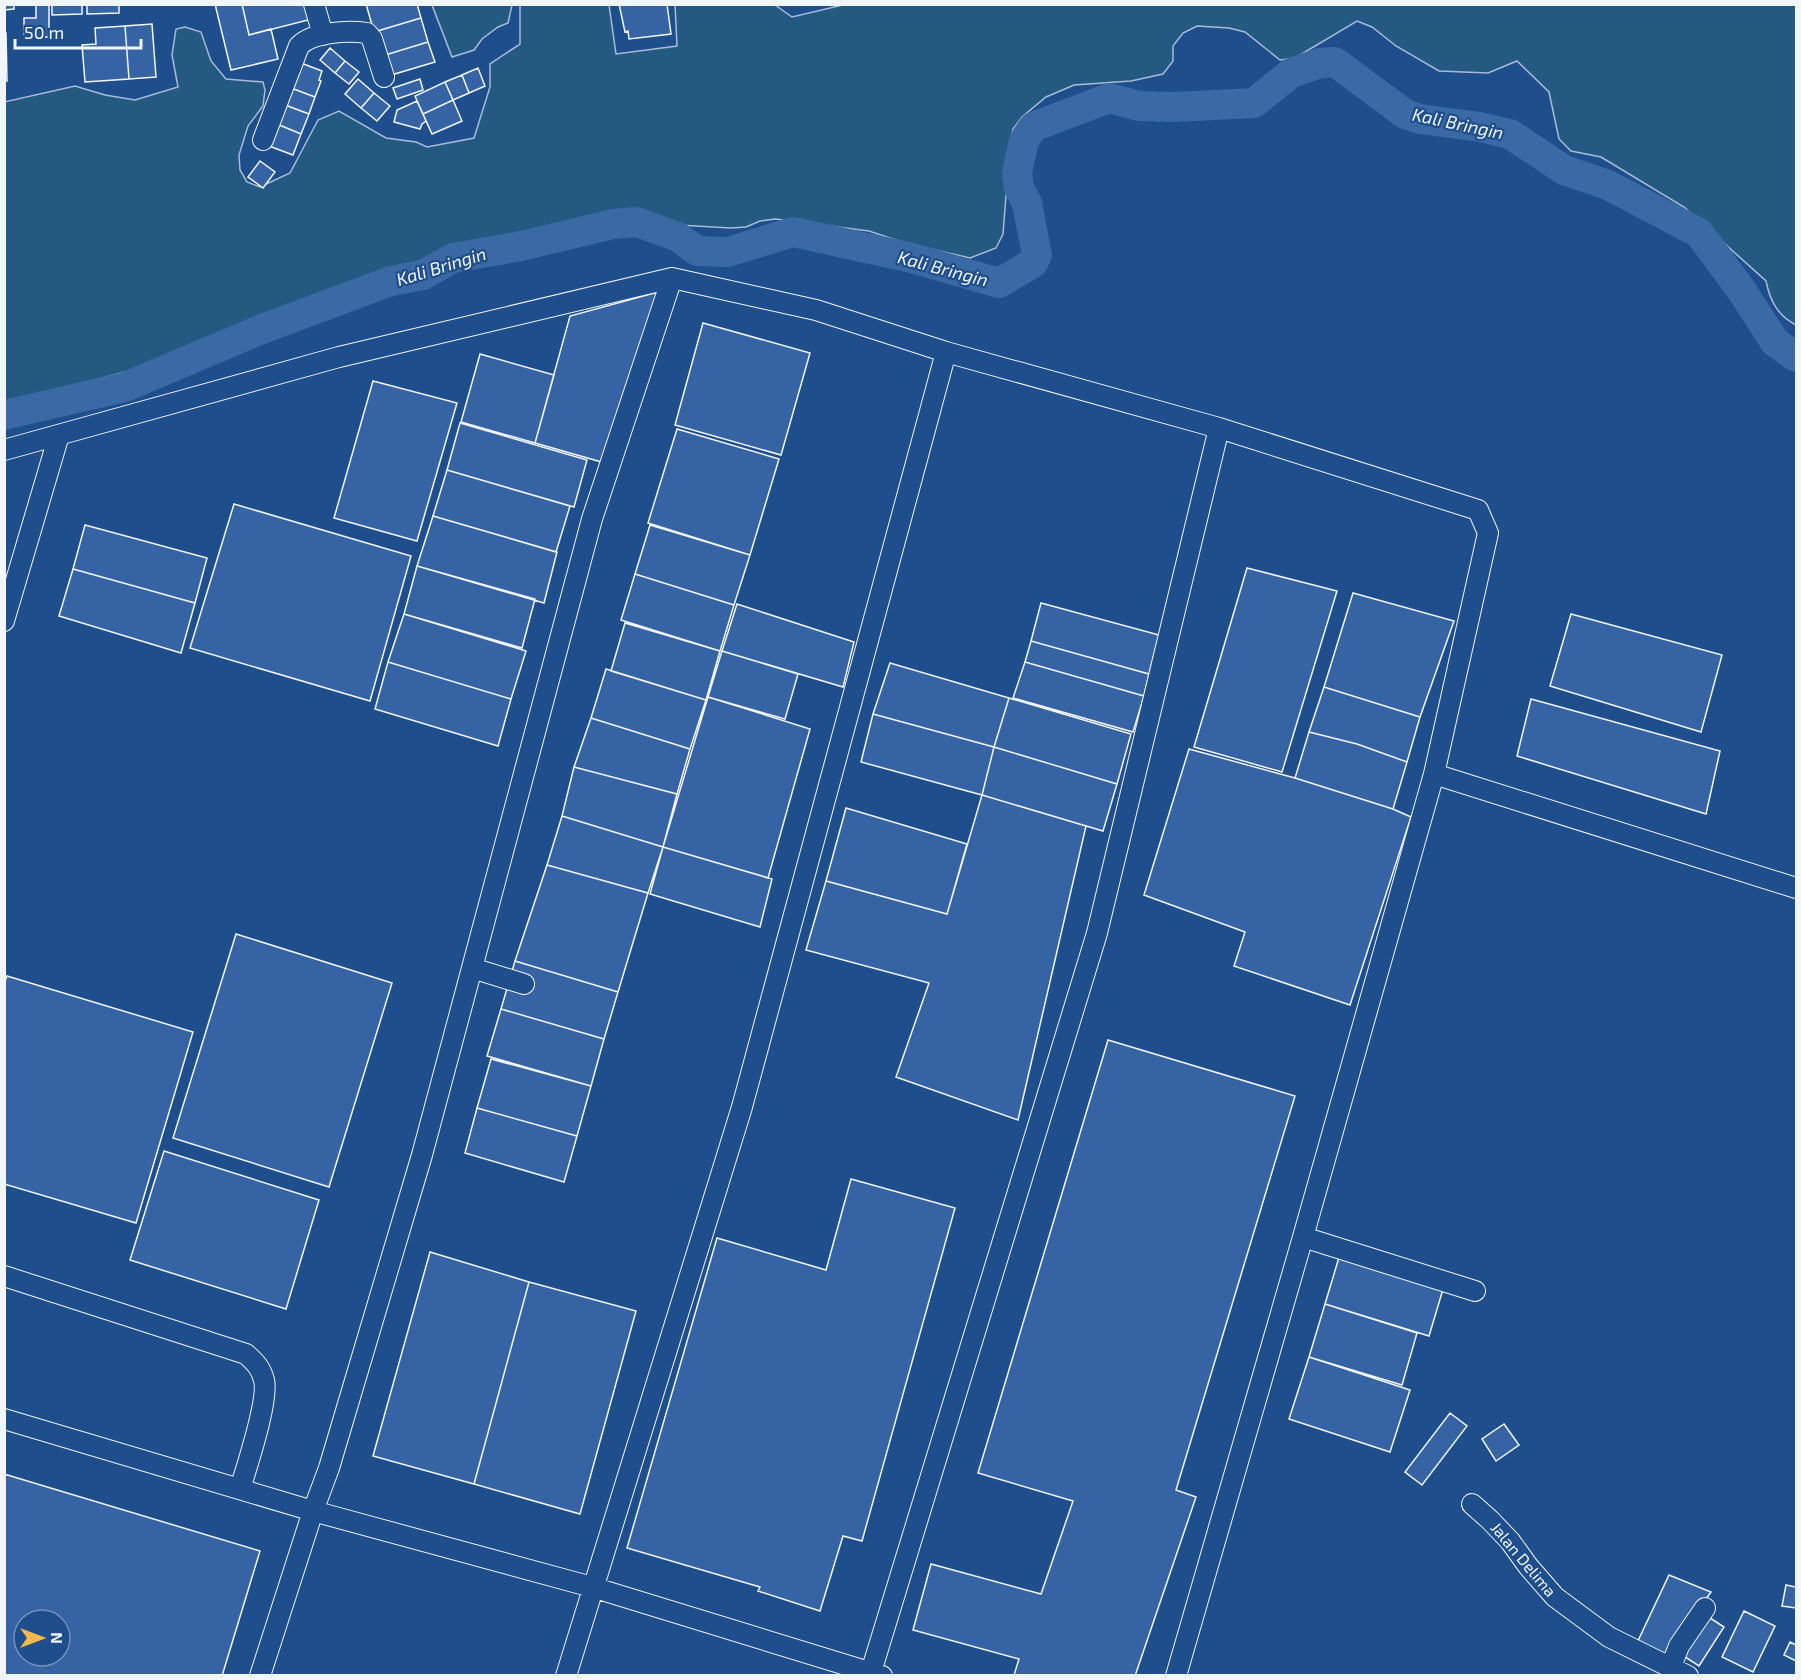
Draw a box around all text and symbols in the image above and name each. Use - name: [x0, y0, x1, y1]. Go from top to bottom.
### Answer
- scale bar: [15, 12, 141, 50]
- text: 50 m: [24, 21, 64, 43]
- water label: Kali Bringin: [1410, 103, 1506, 143]
- water label: Kali Bringin: [393, 242, 489, 290]
- water label: Kali Bringin: [895, 245, 991, 291]
- street label: Jalan Delima: [1487, 1518, 1561, 1600]
- north arrow: [12, 1608, 72, 1668]
- text: N: [48, 1632, 67, 1644]

